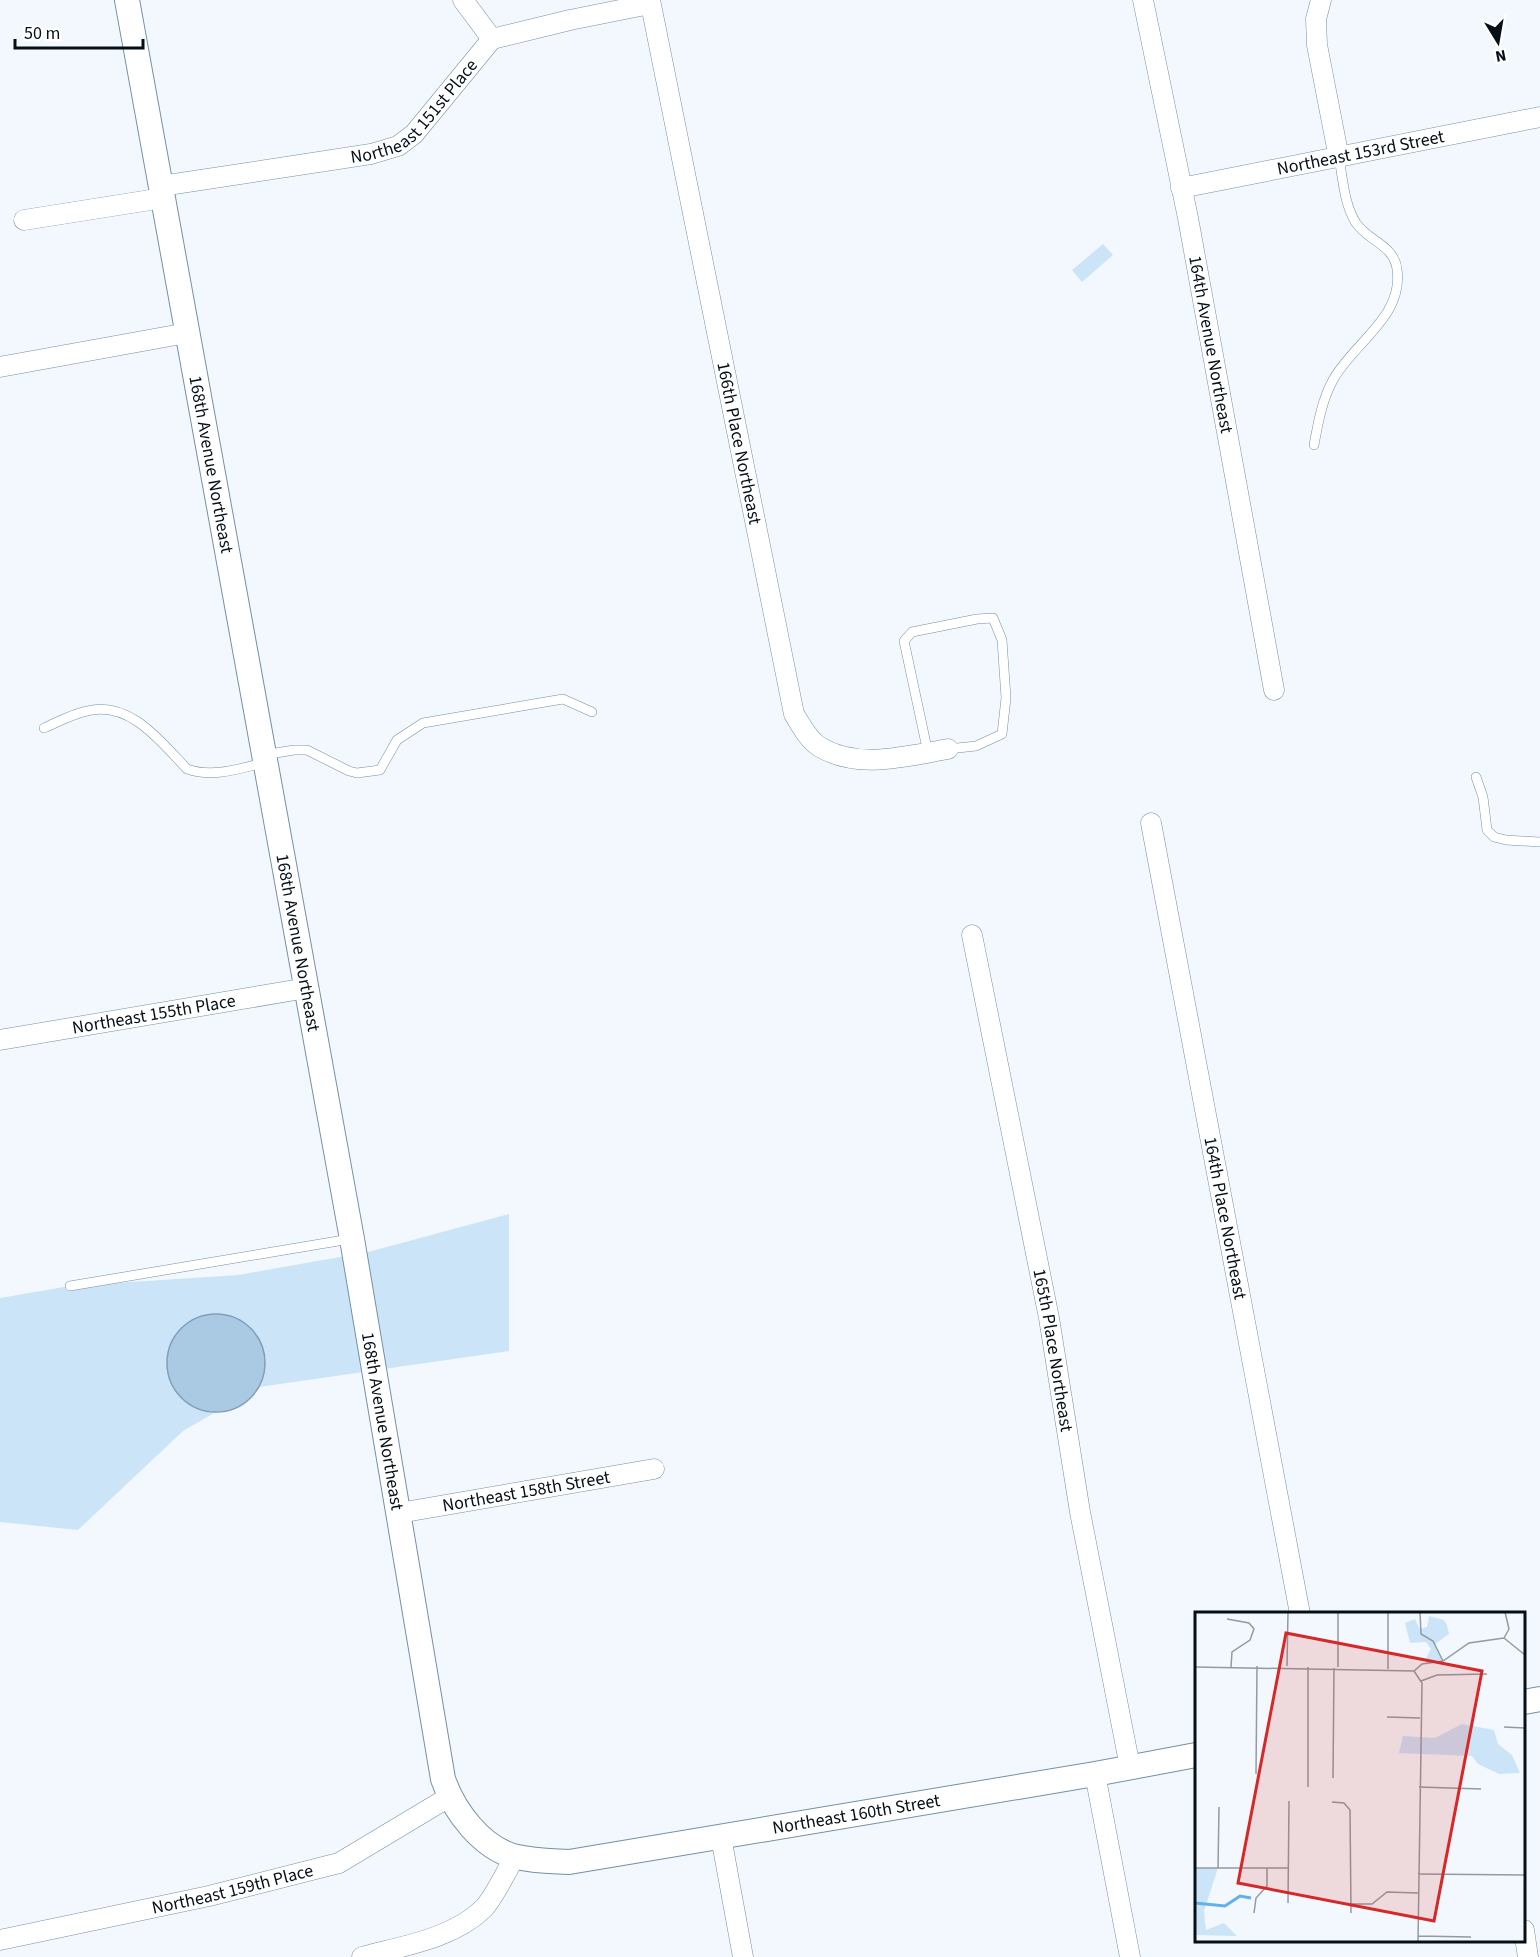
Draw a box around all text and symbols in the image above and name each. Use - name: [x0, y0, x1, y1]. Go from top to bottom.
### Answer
- scale bar: [15, 12, 142, 50]
- north arrow: [1468, 12, 1528, 72]
- text: 50 m: [24, 21, 60, 46]
- text: N: [1493, 44, 1508, 68]
- street label: Northeast 151st Place: [349, 54, 484, 170]
- street label: Northeast 153rd Street: [1275, 124, 1446, 182]
- street label: 164th Avenue Northeast: [1182, 254, 1239, 435]
- street label: 166th Place Northeast: [710, 360, 767, 527]
- street label: 168th Avenue Northeast: [182, 374, 239, 555]
- street label: 168th Avenue Northeast: [269, 852, 326, 1034]
- street label: Northeast 155th Place: [70, 988, 237, 1041]
- street label: 164th Place Northeast: [1197, 1135, 1253, 1302]
- street label: 165th Place Northeast: [1026, 1266, 1079, 1434]
- street label: 168th Avenue Northeast: [355, 1330, 409, 1512]
- street label: Northeast 158th Street: [440, 1465, 612, 1518]
- inset map: [1195, 1612, 1525, 1942]
- street label: Northeast 160th Street: [771, 1788, 942, 1841]
- street label: Northeast 159th Place: [150, 1858, 316, 1921]

